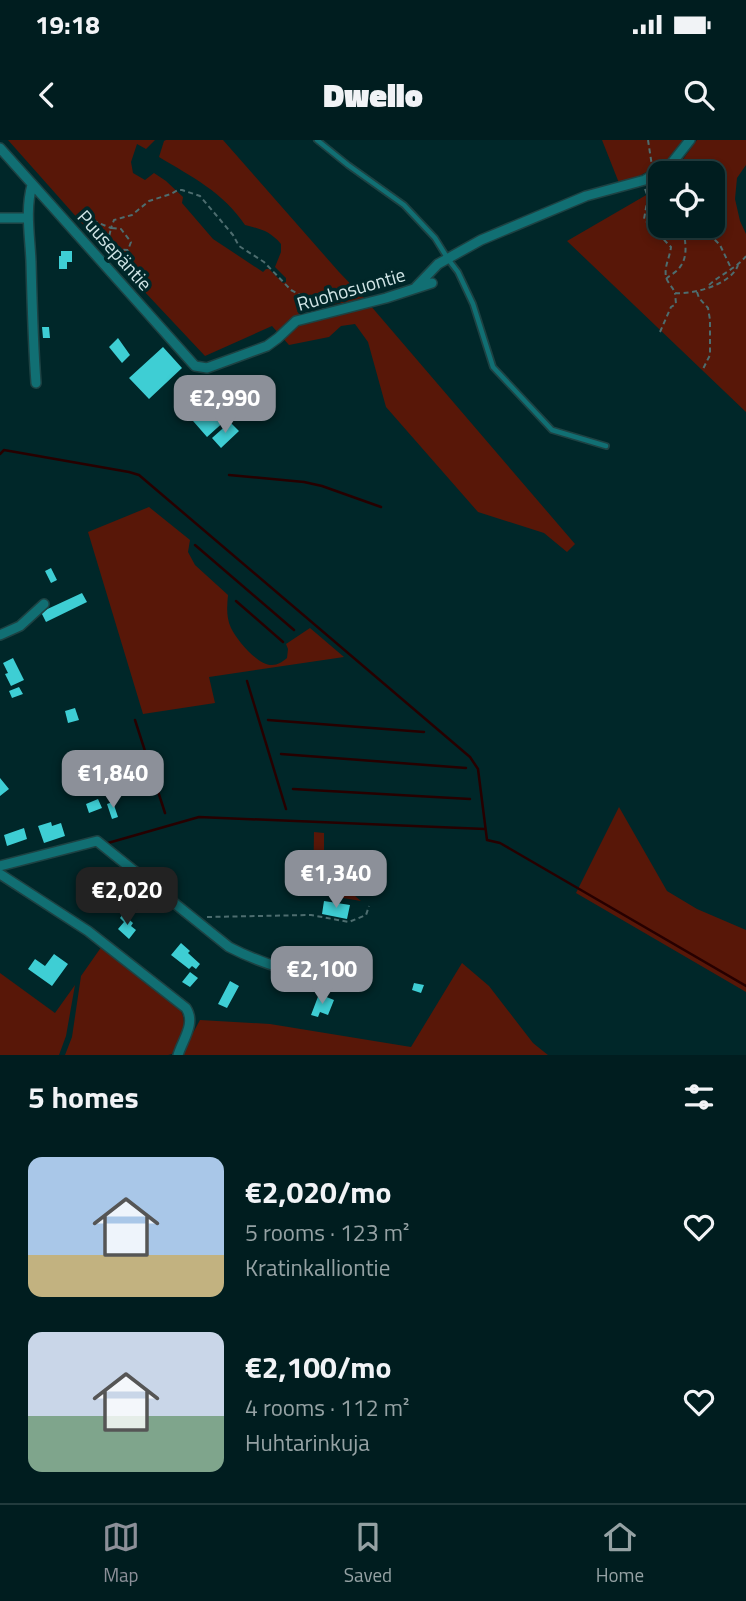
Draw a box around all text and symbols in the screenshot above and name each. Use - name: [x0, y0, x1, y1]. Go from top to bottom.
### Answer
- text: 19:18: [35, 5, 100, 44]
- text: Dwello: [323, 71, 423, 119]
- icon: back: [28, 76, 66, 114]
- icon: search: [680, 76, 718, 114]
- map controls: [648, 161, 725, 238]
- button: locate: [648, 161, 725, 238]
- street label: Puusepäntie: [71, 203, 160, 297]
- street label: Ruohosuontie: [293, 259, 408, 318]
- pin: €2,990: [168, 376, 282, 435]
- text: €2,990: [190, 380, 260, 415]
- pin: €1,840: [56, 750, 170, 810]
- text: €1,840: [78, 755, 148, 790]
- pin: €1,340: [279, 850, 393, 910]
- text: €1,340: [301, 855, 371, 890]
- pin: €2,020: [70, 868, 184, 927]
- text: €2,020: [92, 872, 162, 907]
- pin: €2,100: [265, 946, 379, 1006]
- text: €2,100: [287, 951, 357, 986]
- text: 5 homes: [28, 1074, 139, 1120]
- icon: filters: [680, 1078, 718, 1116]
- text: €2,020/mo: [245, 1169, 391, 1215]
- icon: home: [84, 1185, 168, 1269]
- icon: heart: [680, 1208, 718, 1246]
- text: 5 rooms · 123 m²: [245, 1215, 409, 1250]
- text: Kratinkalliontie: [245, 1250, 390, 1285]
- text: €2,100/mo: [245, 1344, 391, 1390]
- icon: home: [84, 1360, 168, 1444]
- icon: heart: [680, 1383, 718, 1421]
- text: 4 rooms · 112 m²: [245, 1390, 409, 1425]
- text: Huhtarinkuja: [245, 1425, 370, 1460]
- tab: Map: [102, 1518, 140, 1589]
- tab: Saved: [344, 1518, 392, 1589]
- tab: Home: [596, 1518, 644, 1589]

